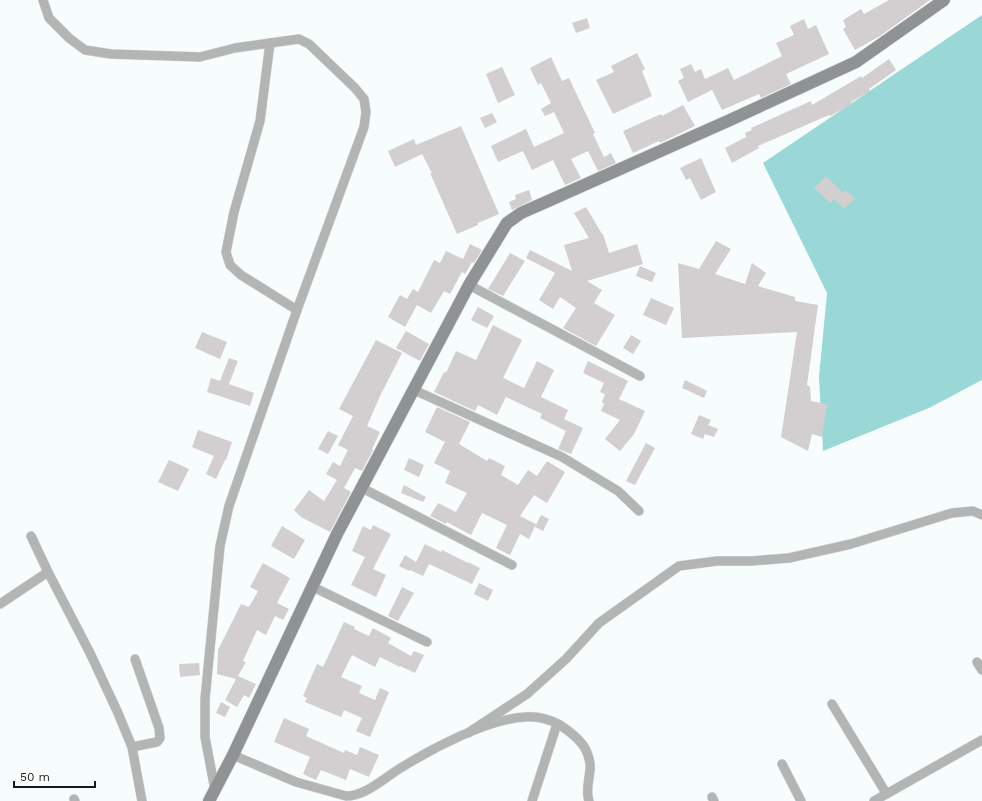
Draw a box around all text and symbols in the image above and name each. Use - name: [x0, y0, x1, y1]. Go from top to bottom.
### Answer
- scale bar: [14, 763, 95, 789]
- text: 50 m: [20, 770, 50, 784]

